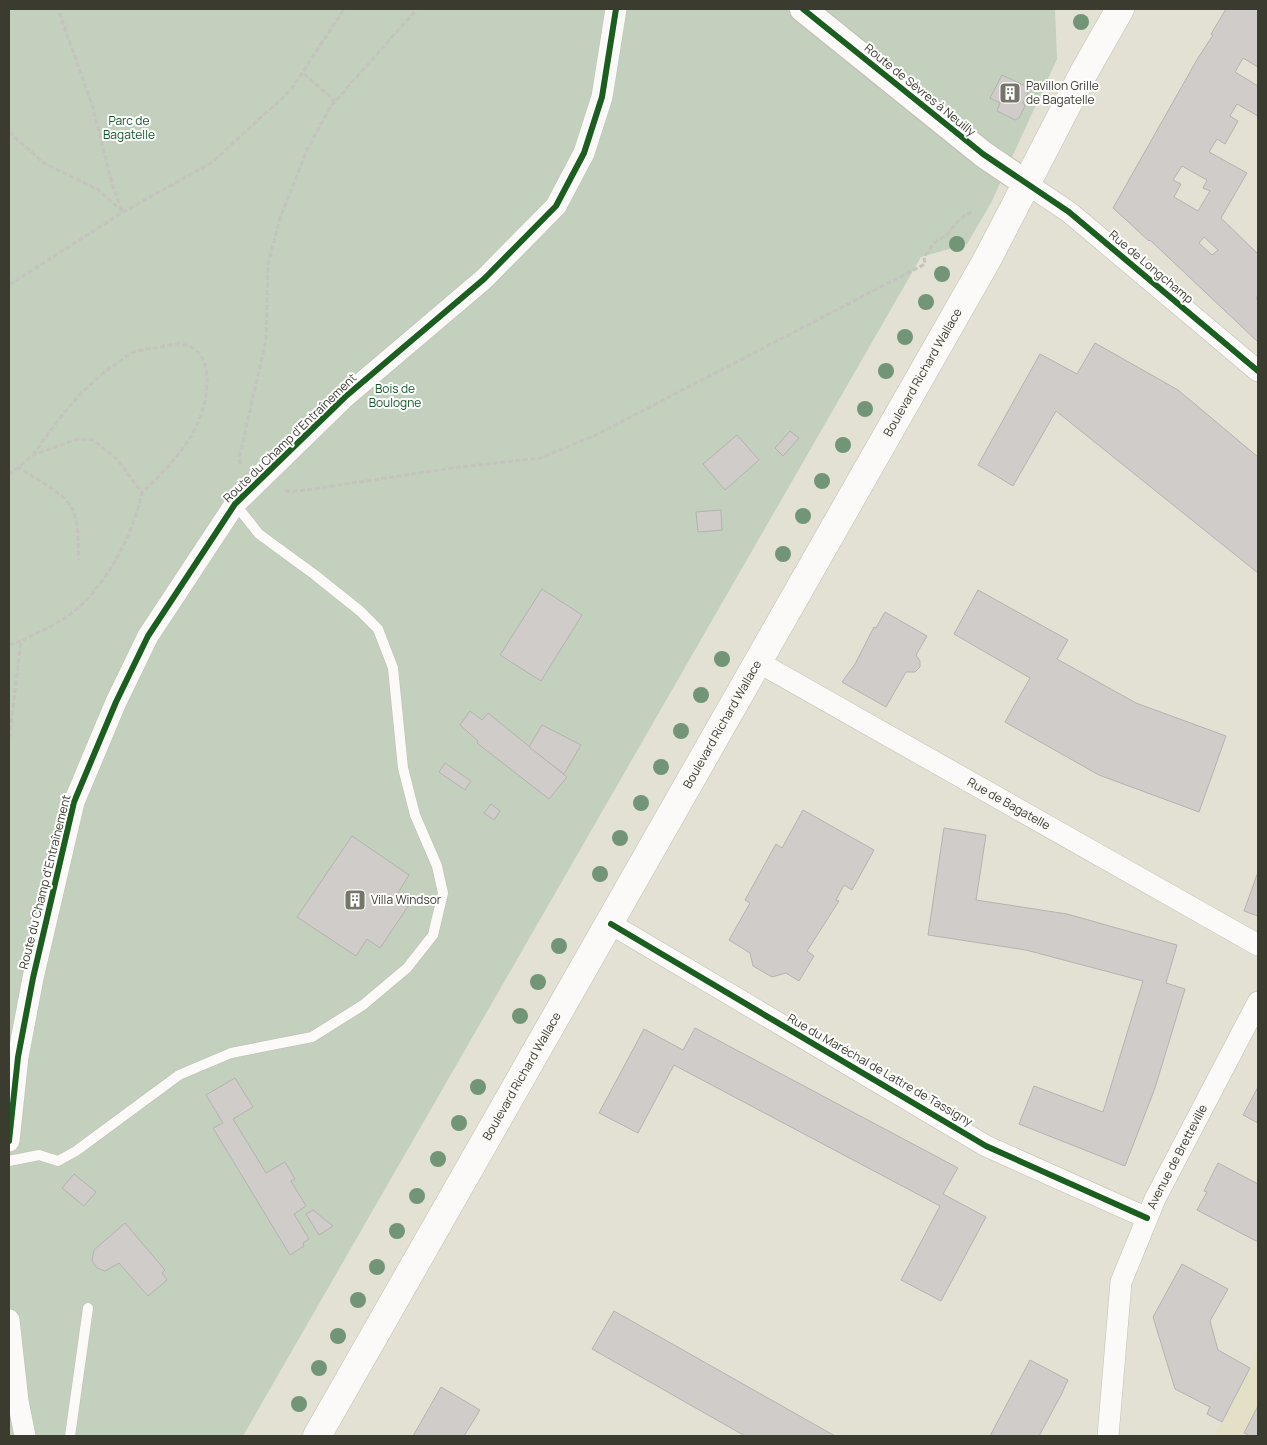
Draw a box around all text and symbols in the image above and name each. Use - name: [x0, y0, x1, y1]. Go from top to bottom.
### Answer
- street label: Route de Sèvres à Neuilly: [861, 39, 980, 140]
- place label: Pavillon Grille de Bagatelle: [1026, 77, 1099, 108]
- building icon: Pavillon Grille de Bagatelle: [998, 81, 1022, 105]
- park label: Parc de Bagatelle: [103, 112, 155, 143]
- street label: Rue de Longchamp: [1105, 226, 1197, 307]
- street label: Boulevard Richard Wallace: [879, 305, 966, 439]
- street label: Route du Champ d'Entraînement: [219, 369, 360, 506]
- park label: Bois de Boulogne: [369, 380, 421, 411]
- street label: Boulevard Richard Wallace: [679, 657, 765, 791]
- street label: Rue de Bagatelle: [964, 773, 1053, 834]
- street label: Route du Champ d'Entraînement: [15, 793, 74, 971]
- building icon: Villa Windsor: [343, 888, 367, 912]
- place label: Villa Windsor: [371, 891, 442, 908]
- street label: Boulevard Richard Wallace: [478, 1009, 565, 1143]
- street label: Rue du Maréchal de Lattre de Tassigny: [784, 1009, 977, 1130]
- street label: Avenue de Bretteville: [1143, 1101, 1211, 1211]

